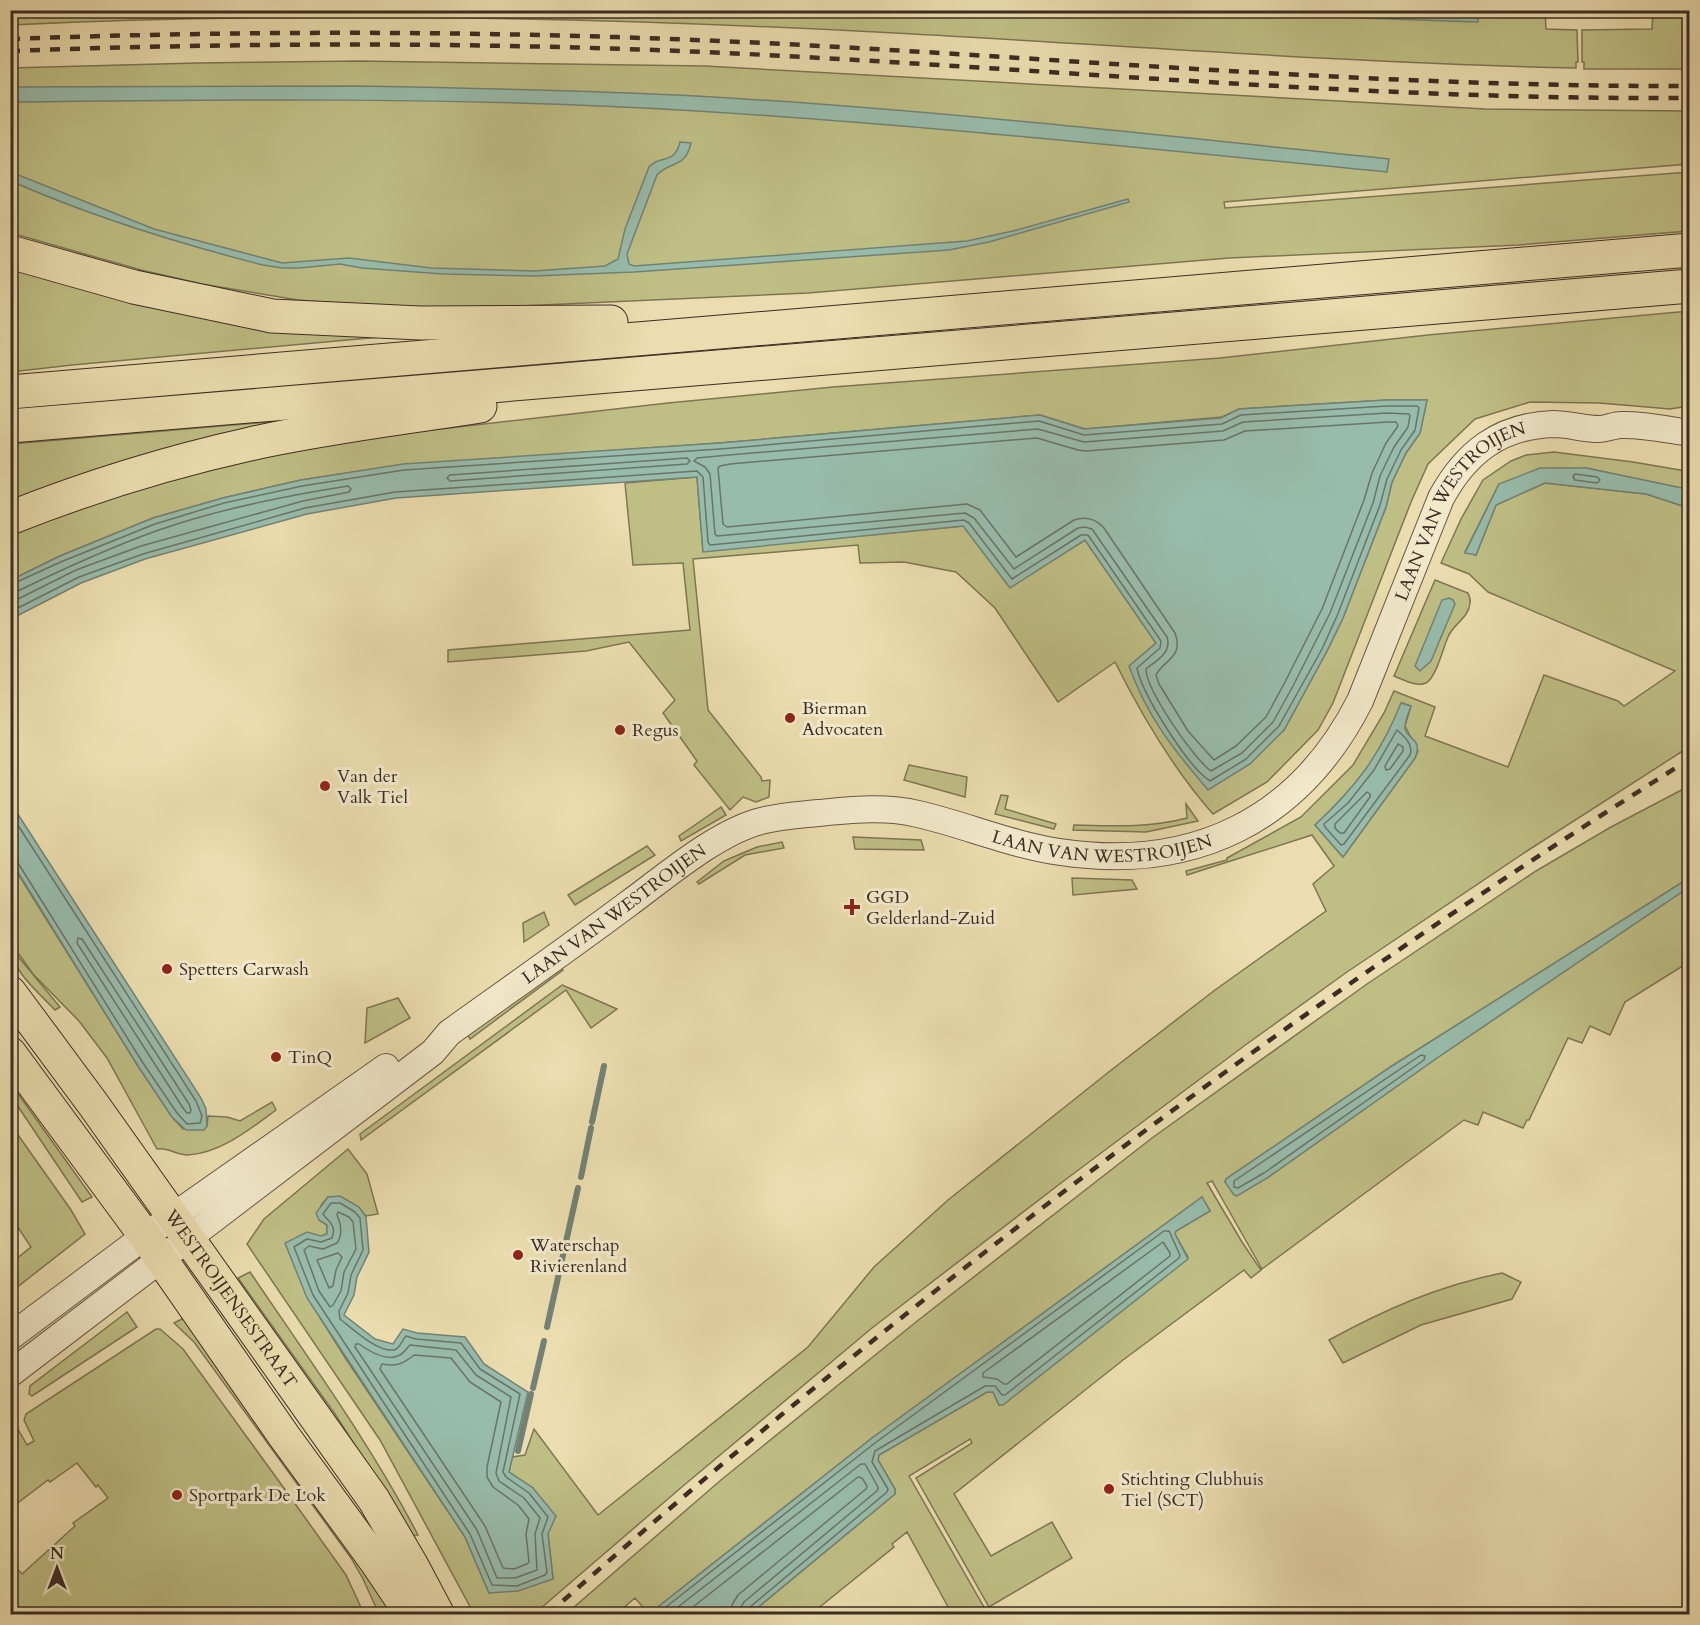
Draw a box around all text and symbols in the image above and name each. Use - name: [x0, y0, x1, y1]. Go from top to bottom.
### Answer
- street label: LAAN VAN WESTROIJEN: [1389, 415, 1529, 605]
- place label: Bierman Advocaten: [802, 696, 884, 742]
- marker: Bierman Advocaten: [783, 711, 797, 725]
- place label: Regus: [632, 718, 679, 743]
- marker: Regus: [613, 723, 627, 737]
- place label: Van der Valk Tiel: [337, 764, 408, 810]
- marker: Van der Valk Tiel: [318, 779, 332, 793]
- street label: LAAN VAN WESTROIJEN: [989, 824, 1216, 869]
- street label: LAAN VAN WESTROIJEN: [517, 837, 712, 990]
- place label: GGD Gelderland-Zuid: [866, 885, 995, 931]
- marker: GGD Gelderland-Zuid: [843, 898, 861, 916]
- place label: Spetters Carwash: [179, 957, 309, 982]
- marker: Spetters Carwash: [160, 962, 174, 976]
- place label: TinQ: [288, 1045, 332, 1070]
- marker: TinQ: [269, 1050, 283, 1064]
- street label: WESTROIJENSESTRAAT: [158, 1203, 303, 1393]
- place label: Waterschap Rivierenland: [529, 1233, 627, 1279]
- marker: Waterschap Rivierenland: [511, 1248, 525, 1262]
- place label: Stichting Clubhuis Tiel (SCT): [1121, 1467, 1263, 1513]
- marker: Stichting Clubhuis Tiel (SCT): [1102, 1482, 1116, 1496]
- place label: Sportpark De Lok: [189, 1483, 326, 1508]
- marker: Sportpark De Lok: [170, 1488, 184, 1502]
- north arrow: [27, 1538, 87, 1598]
- text: N: [50, 1543, 64, 1565]

